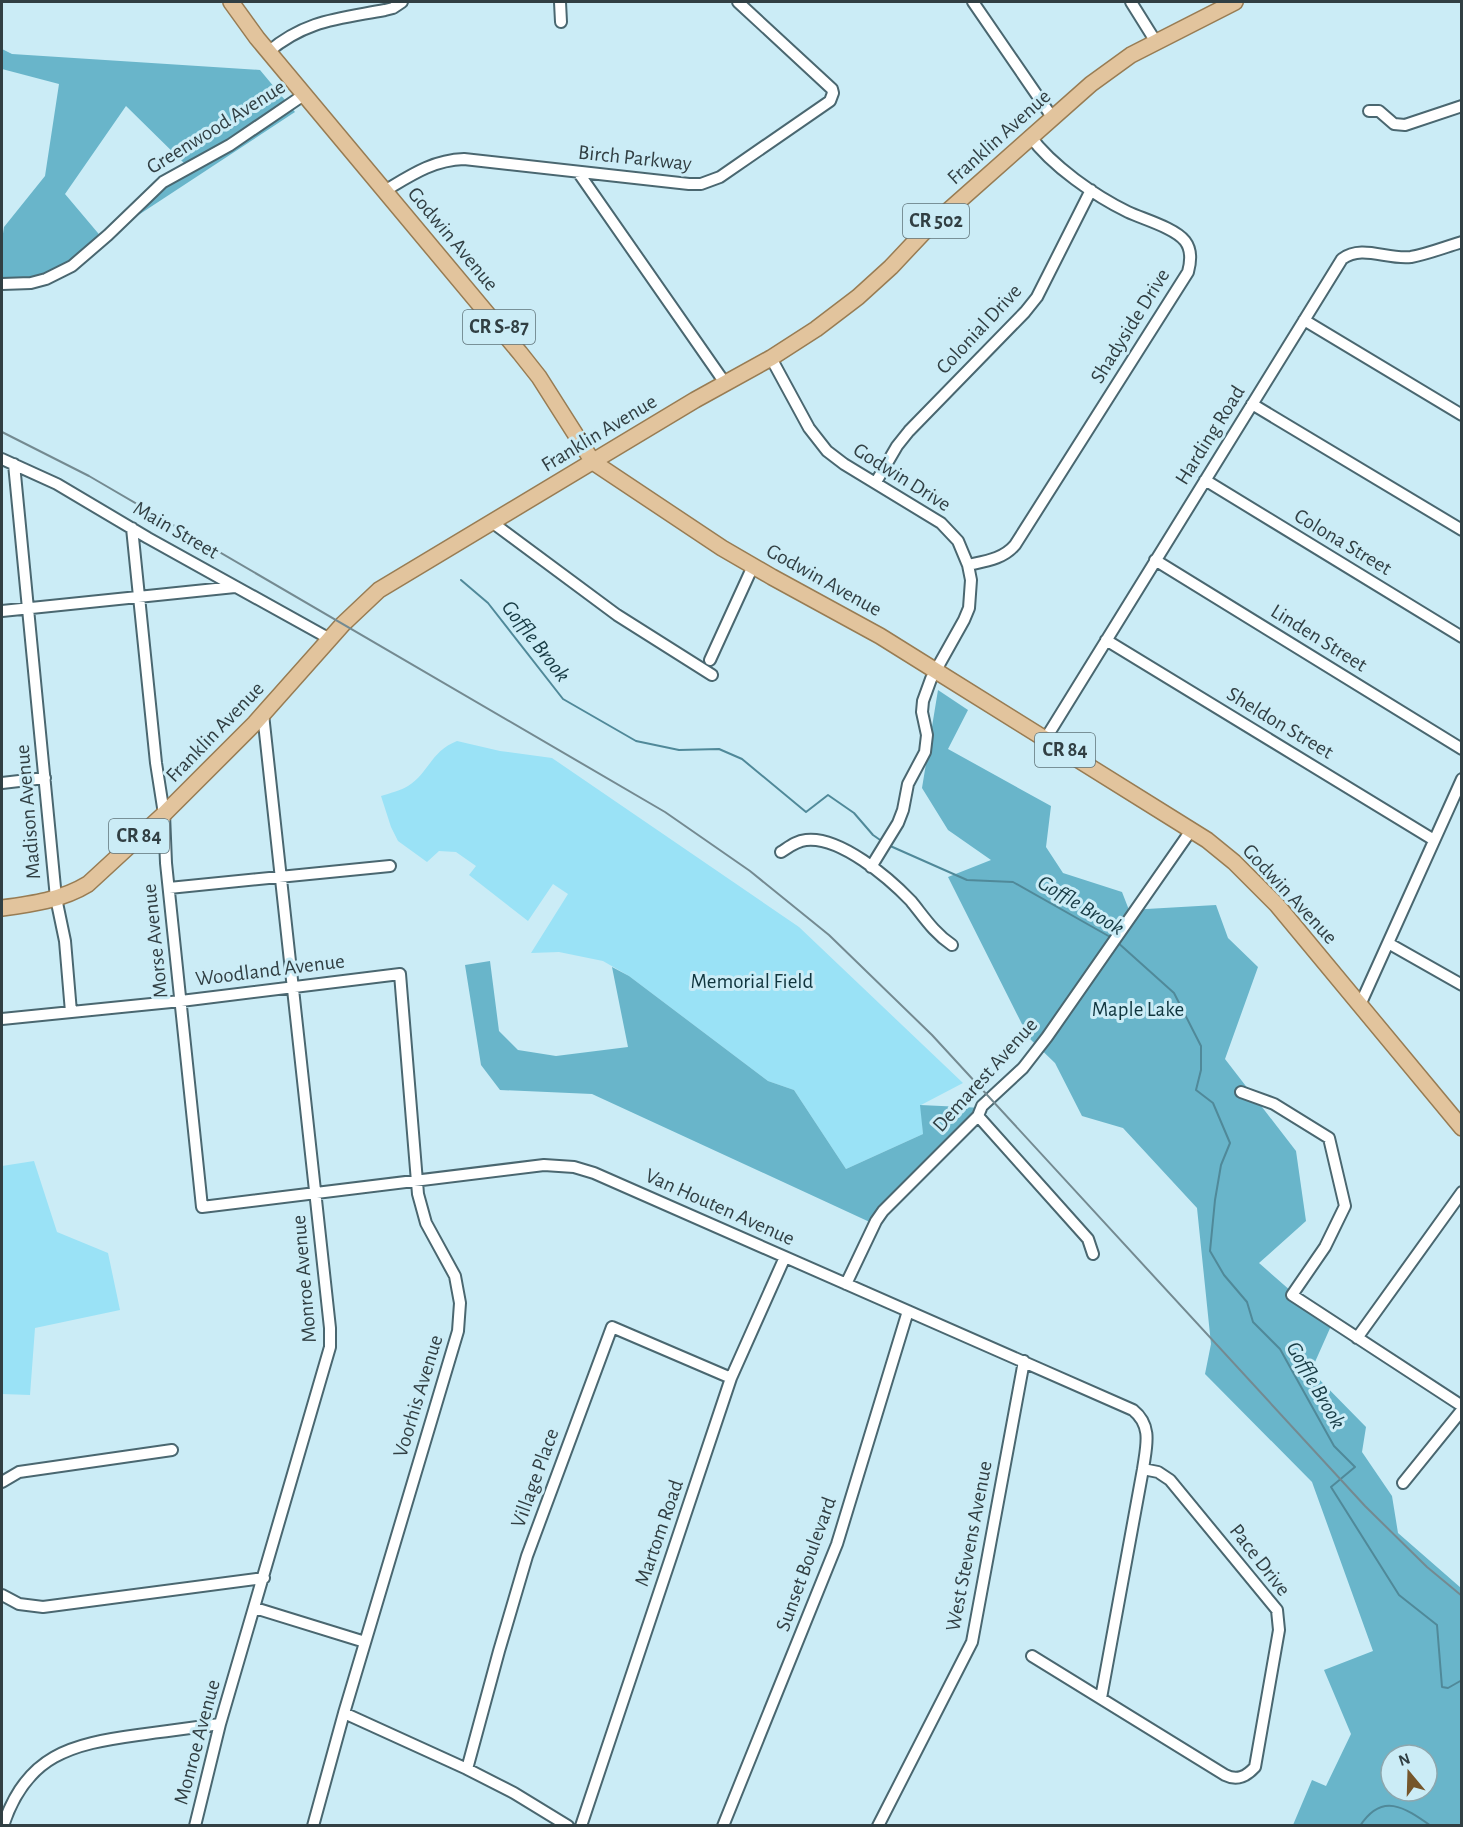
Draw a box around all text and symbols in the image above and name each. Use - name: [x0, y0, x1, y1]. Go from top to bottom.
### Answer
- street label: Greenwood Avenue: [143, 76, 289, 178]
- street label: Franklin Avenue: [943, 85, 1055, 189]
- street label: Birch Parkway: [577, 142, 693, 174]
- street label: Godwin Avenue: [404, 183, 502, 295]
- road number: CR 502: [903, 204, 969, 238]
- street label: Shadyside Drive: [1086, 265, 1174, 387]
- street label: Colonial Drive: [932, 280, 1026, 378]
- road number: CR S-87: [463, 310, 535, 344]
- street label: Harding Road: [1171, 382, 1249, 488]
- street label: Franklin Avenue: [538, 390, 660, 476]
- street label: Godwin Drive: [850, 439, 954, 515]
- street label: Main Street: [130, 497, 223, 563]
- street label: Colona Street: [1291, 505, 1396, 579]
- street label: Godwin Avenue: [763, 540, 885, 620]
- water label: Goffle Brook: [498, 596, 574, 686]
- street label: Linden Street: [1267, 600, 1371, 676]
- street label: Franklin Avenue: [162, 678, 268, 786]
- street label: Sheldon Street: [1223, 683, 1337, 763]
- road number: CR 84: [1035, 733, 1095, 767]
- street label: Madison Avenue: [12, 744, 44, 880]
- road number: CR 84: [109, 819, 169, 853]
- street label: Godwin Avenue: [1239, 840, 1341, 948]
- water label: Goffle Brook: [1034, 871, 1128, 939]
- street label: Morse Avenue: [139, 883, 171, 999]
- street label: Woodland Avenue: [194, 950, 346, 990]
- park label: Memorial Field: [691, 971, 814, 992]
- park label: Maple Lake: [1092, 999, 1184, 1020]
- street label: Demarest Avenue: [929, 1014, 1041, 1136]
- street label: Van Houten Avenue: [642, 1165, 798, 1249]
- street label: Monroe Avenue: [288, 1214, 320, 1344]
- street label: Voorhis Avenue: [389, 1332, 447, 1460]
- water label: Goffle Brook: [1282, 1338, 1350, 1432]
- street label: Village Place: [507, 1426, 563, 1530]
- street label: West Stevens Avenue: [942, 1459, 996, 1633]
- street label: Martom Road: [631, 1477, 687, 1589]
- street label: Sunset Boulevard: [772, 1494, 840, 1634]
- street label: Pace Drive: [1226, 1520, 1294, 1600]
- street label: Monroe Avenue: [170, 1677, 224, 1807]
- north arrow: [1379, 1743, 1439, 1803]
- text: N: [1397, 1750, 1412, 1769]

